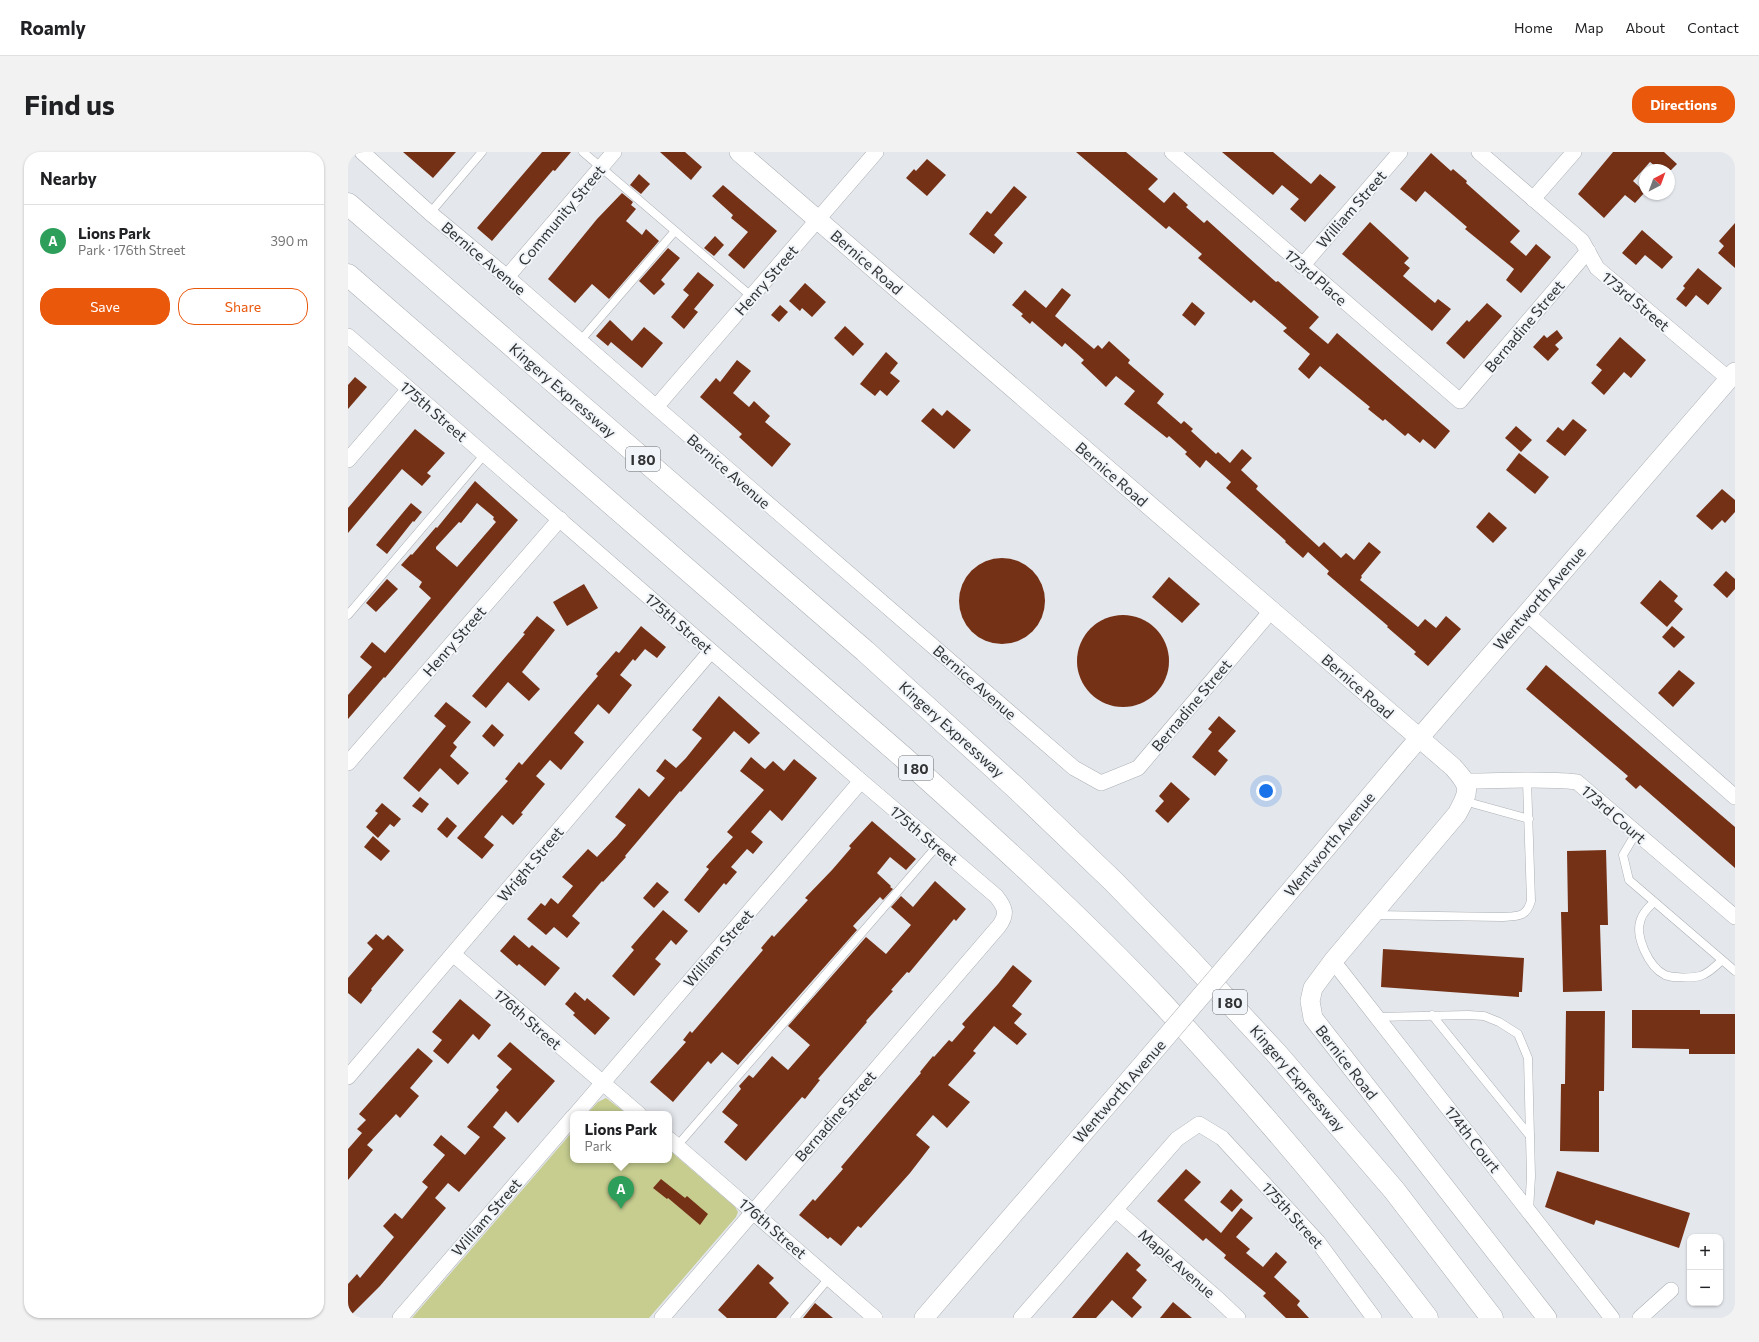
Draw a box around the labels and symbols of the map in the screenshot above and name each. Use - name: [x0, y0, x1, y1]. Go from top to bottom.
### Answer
- street label: Community Street: [514, 161, 608, 269]
- north arrow: [1639, 164, 1675, 200]
- street label: William Street: [1312, 167, 1390, 251]
- street label: Bernice Avenue: [438, 218, 530, 298]
- street label: Bernice Road: [827, 226, 907, 298]
- street label: Henry Street: [731, 241, 801, 319]
- street label: 173rd Place: [1281, 245, 1351, 309]
- street label: 173rd Street: [1599, 268, 1673, 334]
- street label: Bernadine Street: [1480, 276, 1568, 376]
- street label: Kingery Expressway: [506, 339, 620, 441]
- street label: 175th Street: [397, 377, 471, 445]
- street label: Bernice Avenue: [684, 430, 774, 512]
- street label: Bernice Road: [1072, 438, 1152, 510]
- road number: I 80: [626, 447, 660, 471]
- street label: Wentworth Avenue: [1489, 543, 1589, 653]
- street label: 175th Street: [642, 589, 716, 657]
- street label: Henry Street: [419, 602, 489, 680]
- street label: Bernice Avenue: [930, 641, 1020, 723]
- street label: Bernice Road: [1318, 650, 1398, 722]
- street label: Bernadine Street: [1147, 655, 1235, 755]
- street label: Kingery Expressway: [896, 677, 1008, 781]
- road number: I 80: [899, 756, 933, 780]
- your location: [1256, 781, 1276, 801]
- street label: 173rd Court: [1578, 781, 1650, 847]
- street label: Wentworth Avenue: [1280, 788, 1378, 900]
- street label: 175th Street: [886, 801, 962, 869]
- street label: Wright Street: [493, 823, 567, 905]
- street label: William Street: [679, 906, 757, 990]
- street label: 176th Street: [491, 985, 565, 1053]
- road number: I 80: [1213, 990, 1247, 1014]
- street label: Kingery Expressway: [1247, 1021, 1349, 1135]
- street label: Bernice Road: [1312, 1021, 1382, 1103]
- street label: Wentworth Avenue: [1069, 1036, 1169, 1146]
- street label: Bernadine Street: [791, 1067, 879, 1165]
- street label: 174th Court: [1441, 1102, 1505, 1176]
- street label: William Street: [447, 1175, 525, 1259]
- pin: A: [608, 1176, 634, 1209]
- street label: 175th Street: [1259, 1178, 1327, 1252]
- street label: 176th Street: [736, 1194, 810, 1262]
- street label: Maple Avenue: [1135, 1225, 1219, 1301]

